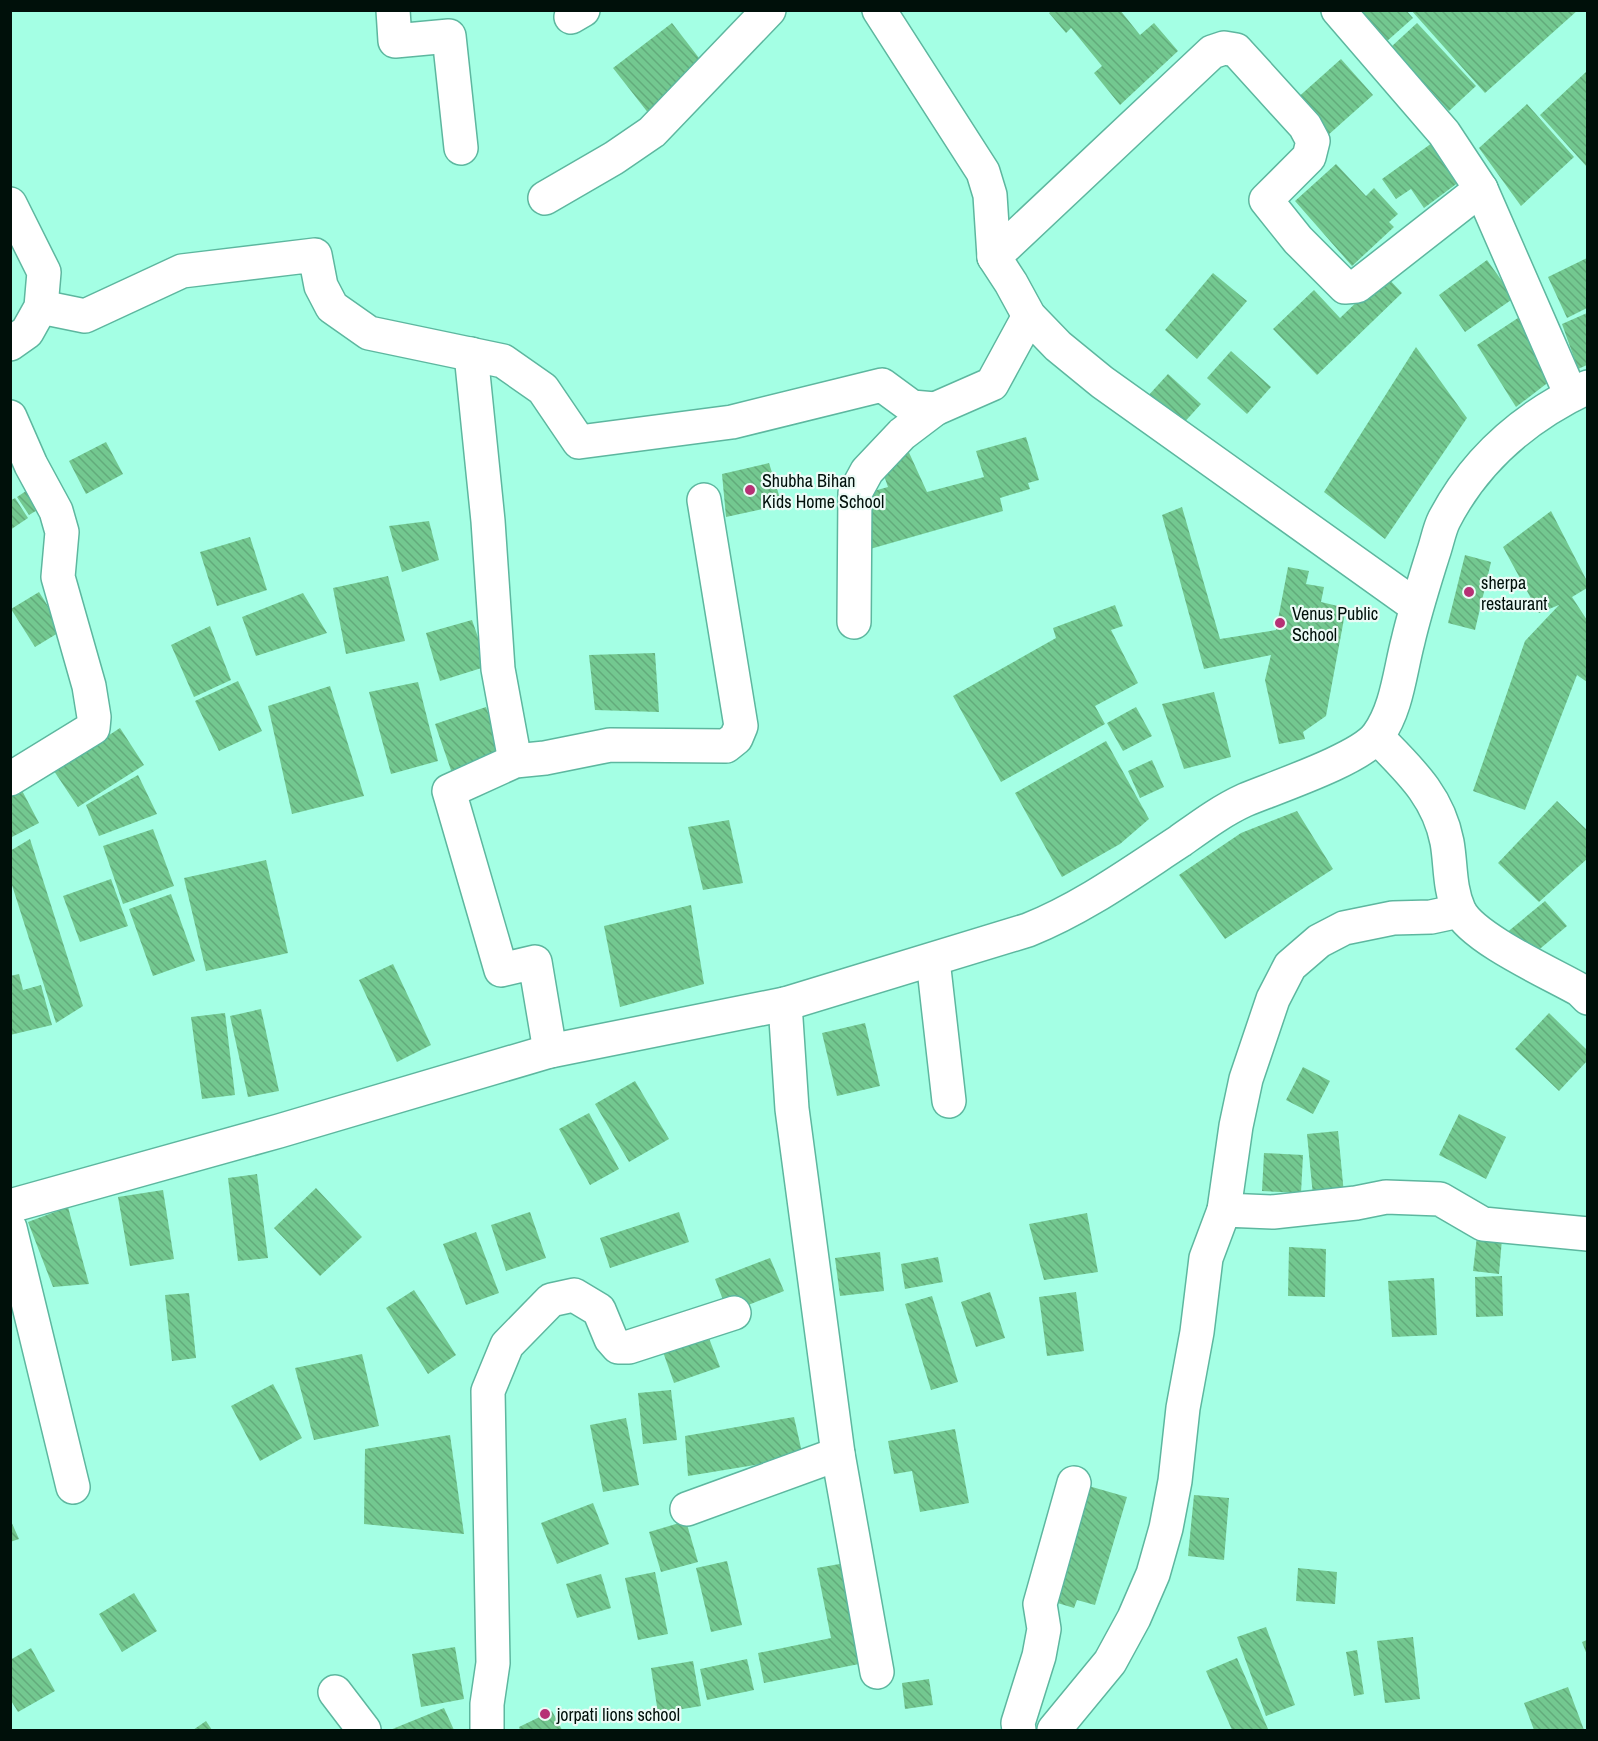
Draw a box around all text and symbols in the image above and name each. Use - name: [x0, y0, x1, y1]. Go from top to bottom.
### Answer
- place label: Shubha Bihan Kids Home School: [762, 468, 884, 514]
- marker: Shubha Bihan Kids Home School: [743, 483, 757, 497]
- place label: sherpa restaurant: [1481, 570, 1547, 616]
- marker: sherpa restaurant: [1462, 585, 1476, 599]
- place label: Venus Public School: [1292, 601, 1378, 647]
- marker: Venus Public School: [1273, 616, 1287, 630]
- place label: jorpati lions school: [556, 1702, 680, 1727]
- marker: jorpati lions school: [538, 1707, 552, 1721]

